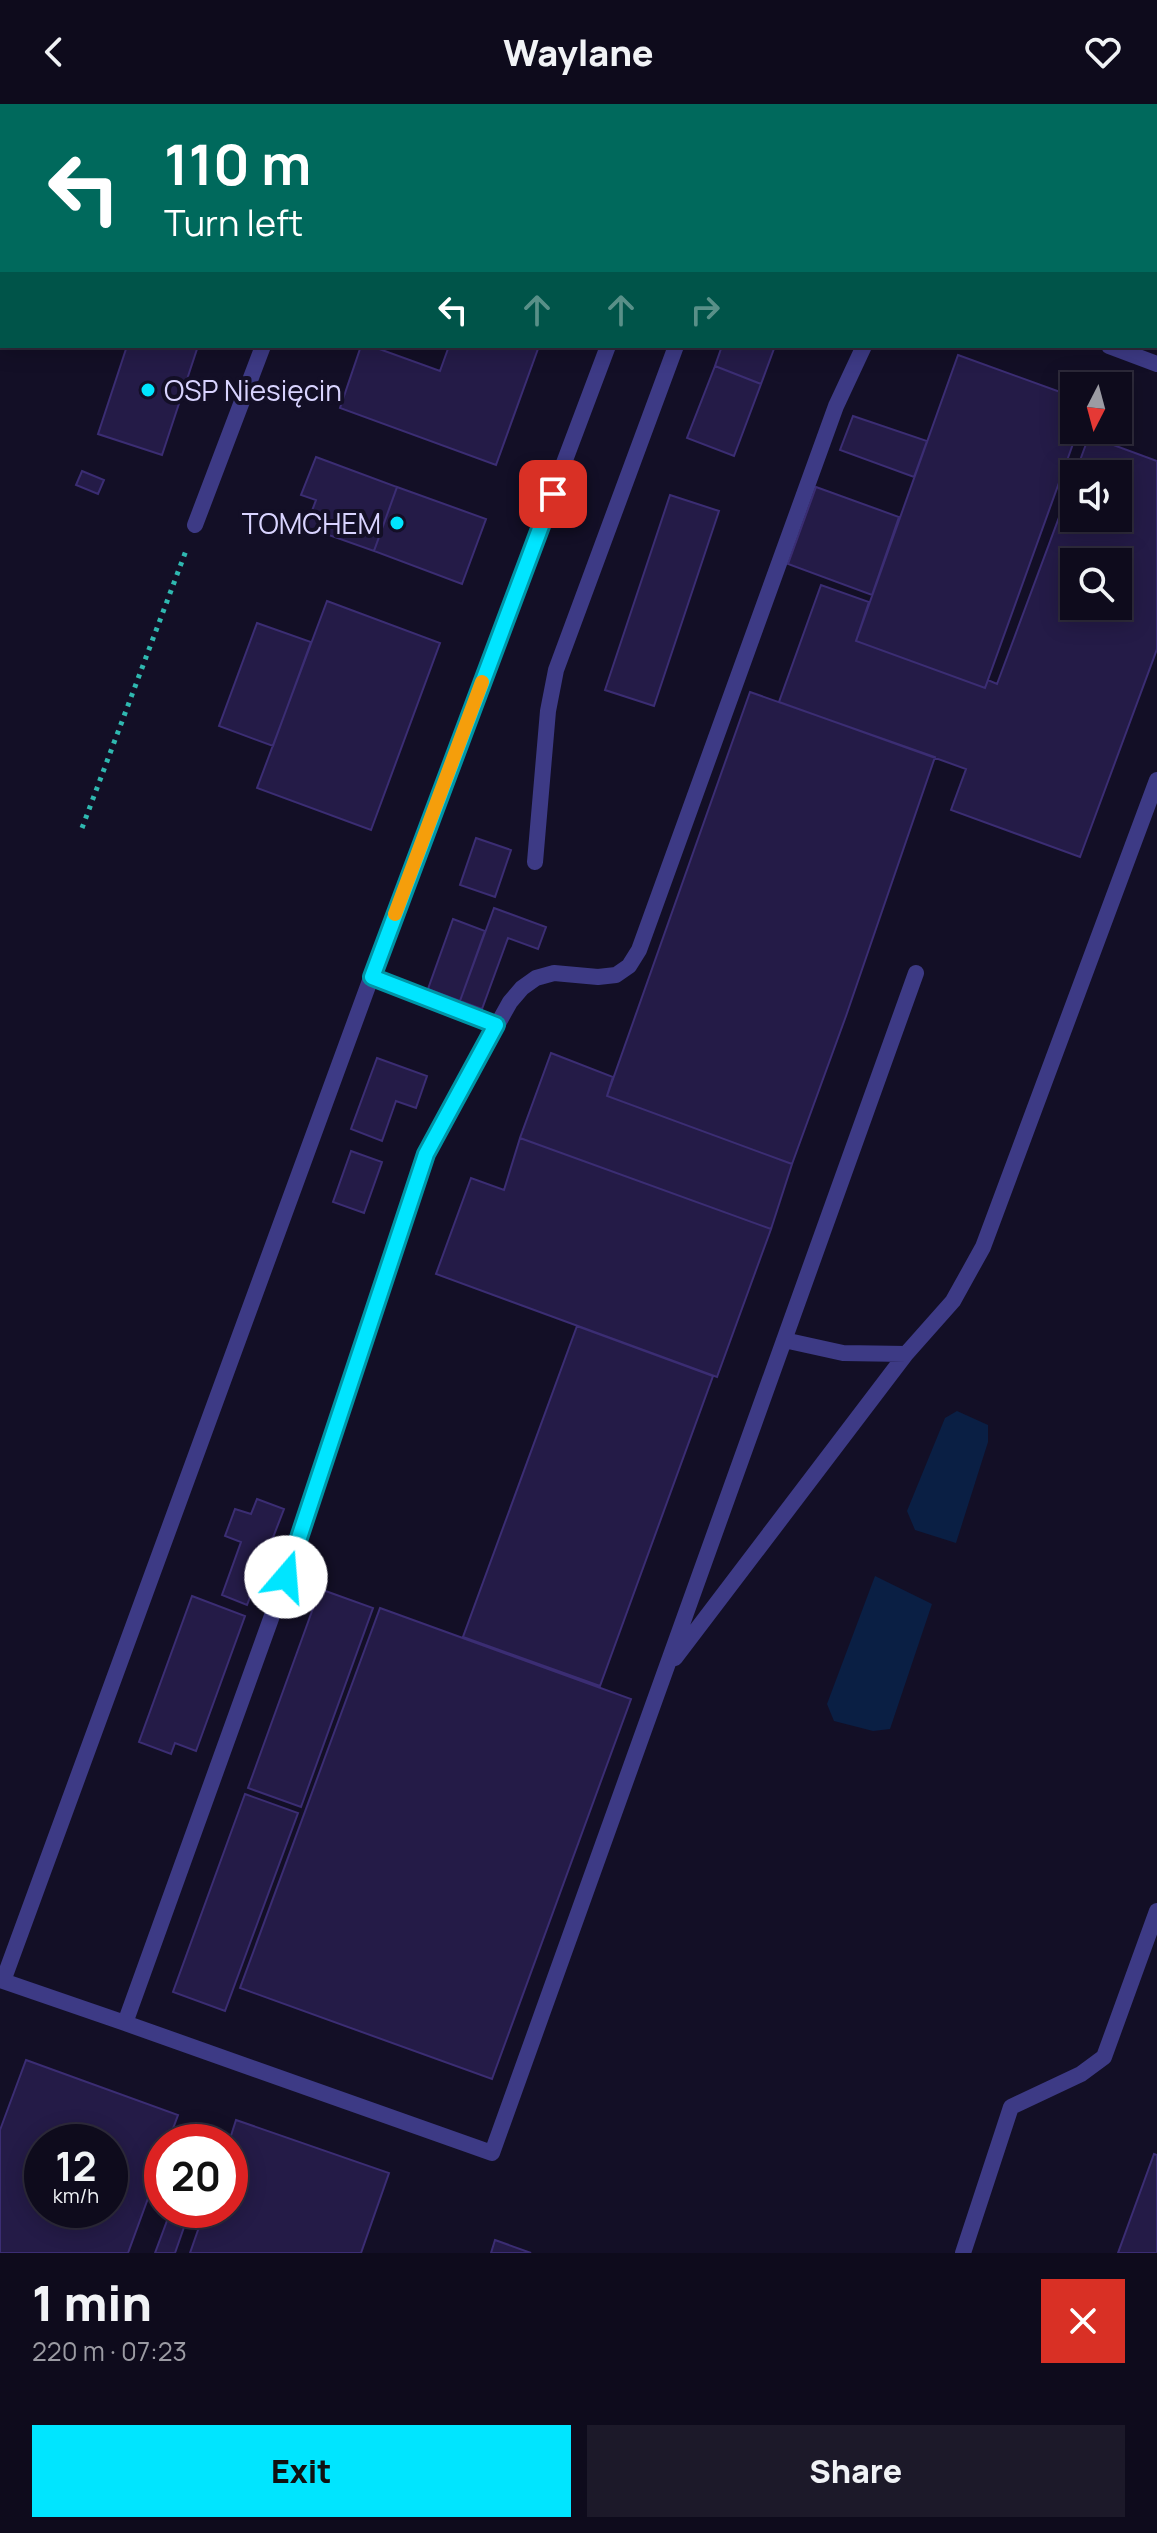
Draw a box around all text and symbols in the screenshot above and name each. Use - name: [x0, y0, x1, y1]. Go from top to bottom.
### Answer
- text: Waylane: [503, 28, 654, 77]
- icon: back: [32, 30, 76, 74]
- icon: heart: [1081, 30, 1125, 74]
- text: 110 m: [164, 125, 311, 202]
- icon: left: [32, 136, 136, 240]
- text: Turn left: [164, 198, 303, 247]
- icon: left: [431, 288, 475, 332]
- icon: ahead: [515, 288, 559, 332]
- icon: ahead: [599, 288, 643, 332]
- icon: right: [683, 288, 727, 332]
- place label: OSP Niesięcin: [164, 371, 342, 409]
- north arrow: [1060, 372, 1132, 444]
- map controls: [1060, 372, 1132, 620]
- marker: OSP Niesięcin: [139, 381, 157, 399]
- pin: [519, 460, 587, 528]
- button: sound: [1060, 460, 1132, 532]
- icon: arrive: [531, 472, 575, 516]
- place label: TOMCHEM: [242, 504, 381, 542]
- marker: TOMCHEM: [388, 514, 406, 532]
- button: search: [1060, 548, 1132, 620]
- position arrow: [244, 1535, 328, 1619]
- speed limit sign: 20: [144, 2124, 248, 2228]
- text: 12: [55, 2138, 97, 2193]
- text: km/h: [53, 2182, 99, 2209]
- text: 1 min: [32, 2270, 152, 2335]
- button: close: [1041, 2279, 1125, 2363]
- text: 220 m · 07:23: [32, 2333, 187, 2369]
- button: Exit: [32, 2425, 571, 2517]
- button: Share: [587, 2425, 1125, 2517]

